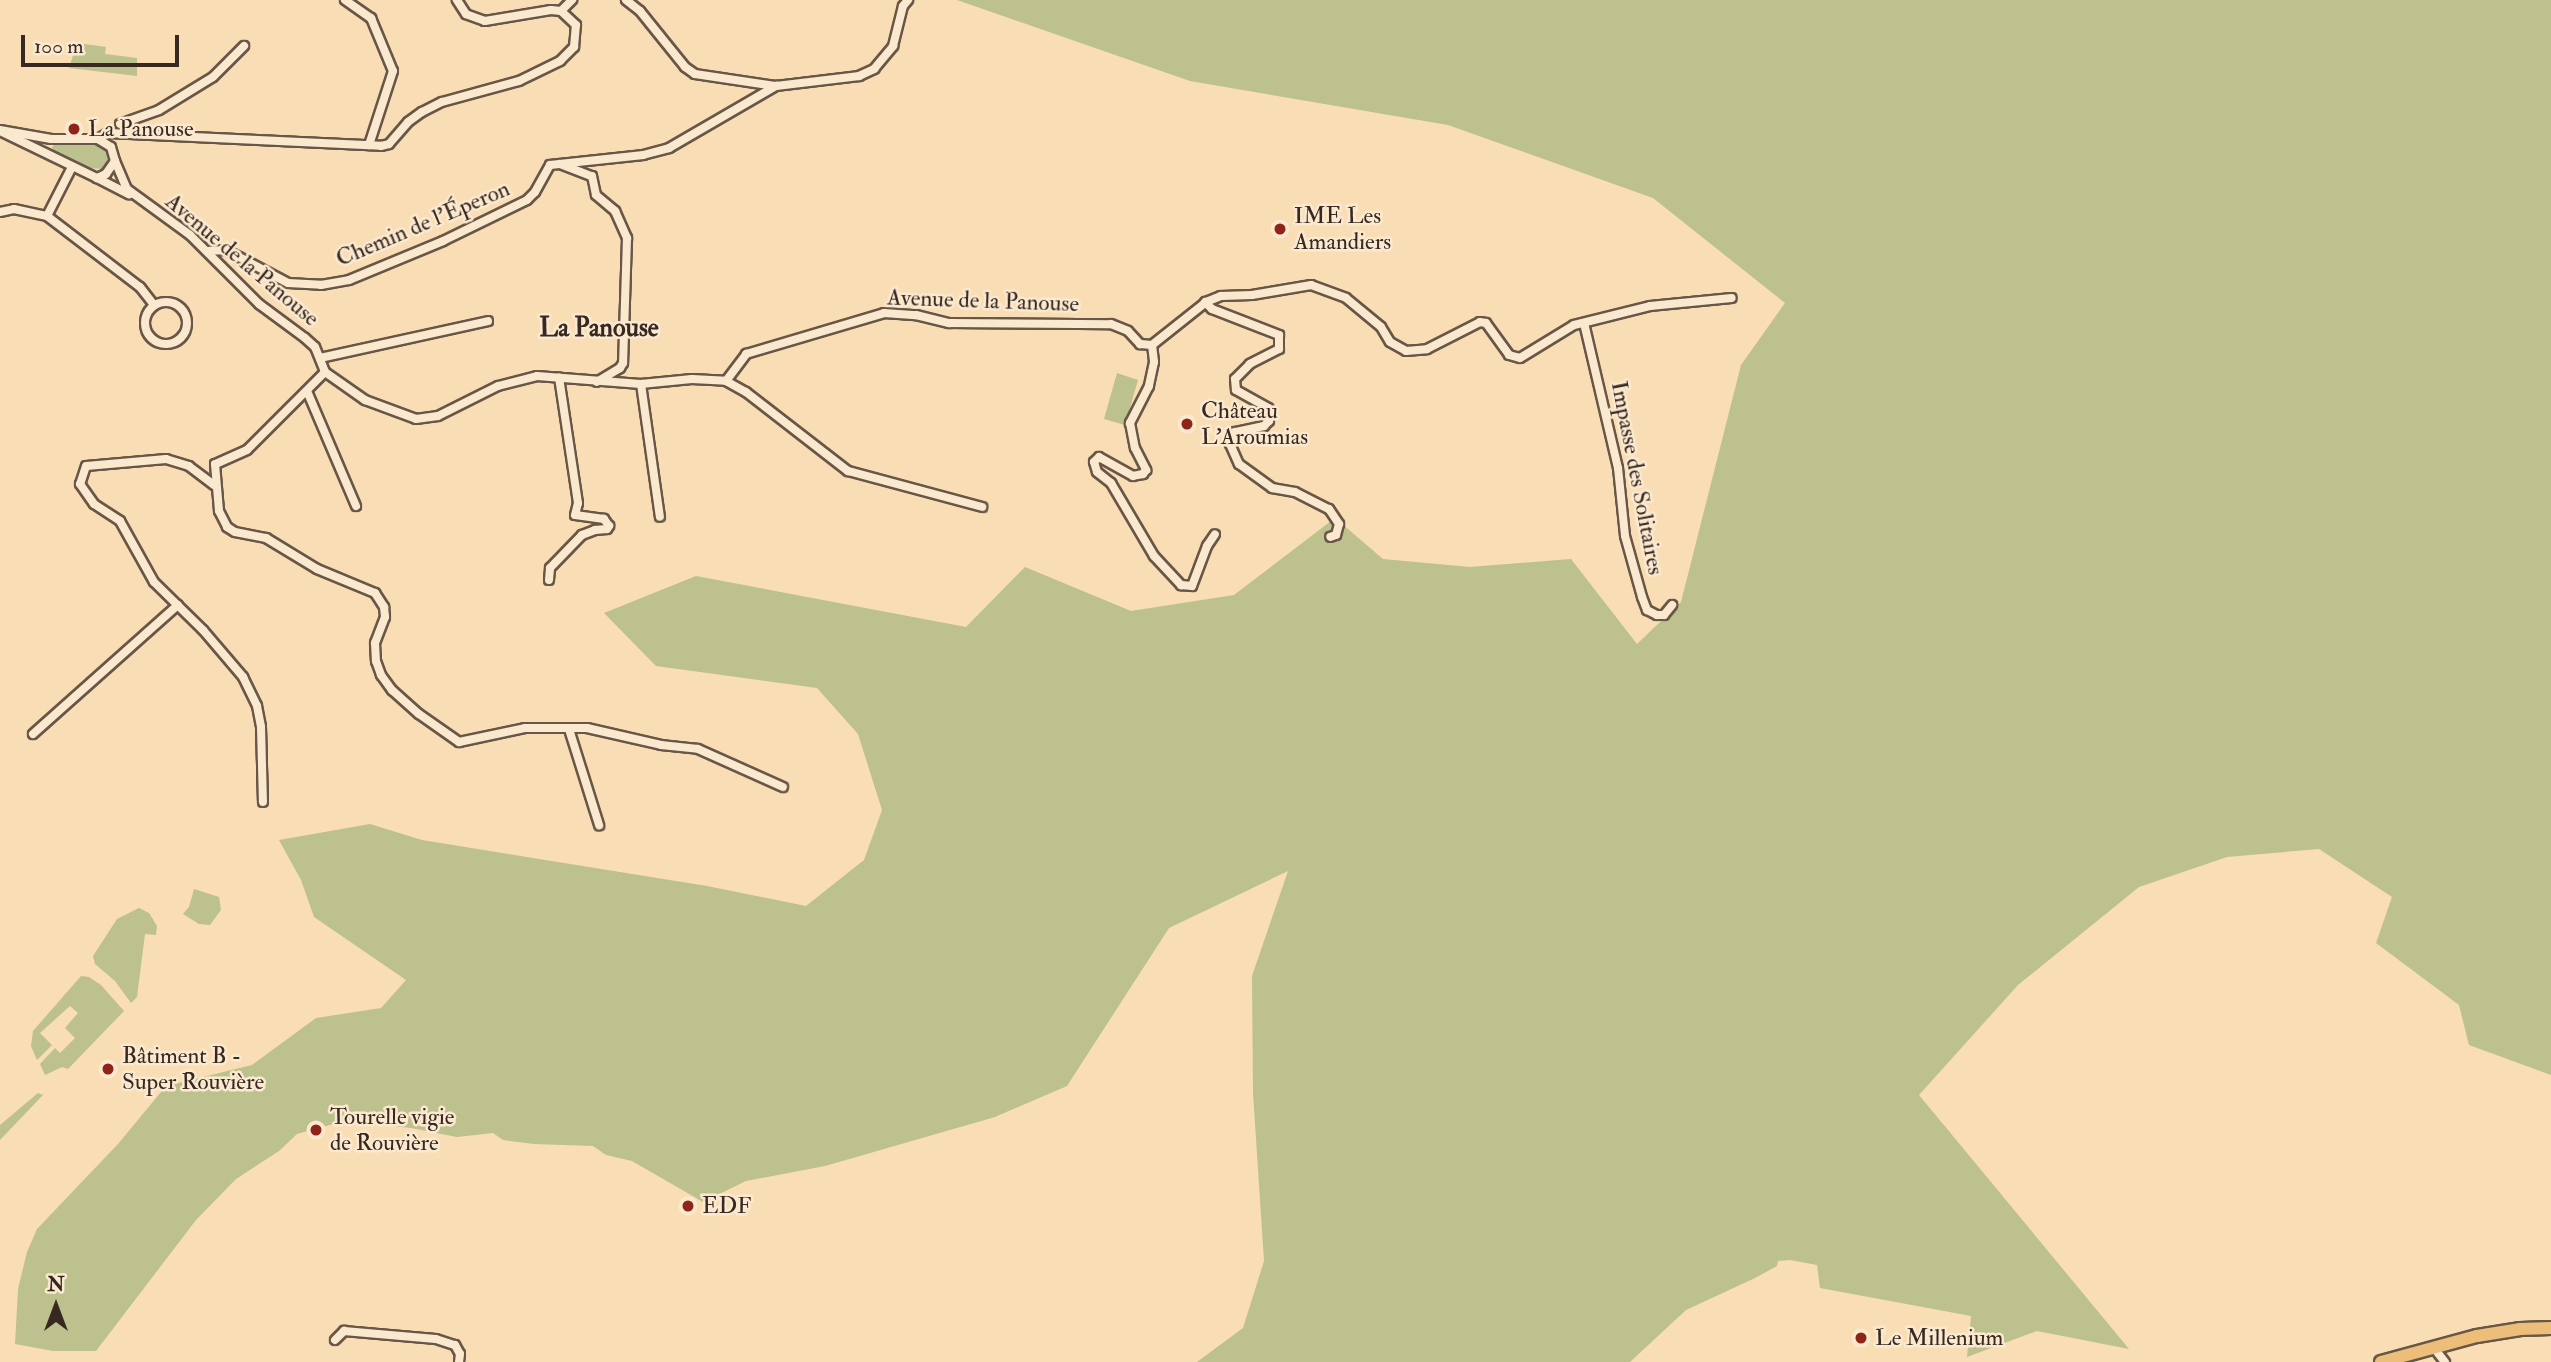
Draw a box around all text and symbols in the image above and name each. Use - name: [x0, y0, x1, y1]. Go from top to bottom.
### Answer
- scale bar: [24, 21, 182, 65]
- text: 100 m: [34, 33, 84, 60]
- place label: La Panouse: [88, 115, 194, 143]
- marker: La Panouse: [66, 121, 82, 137]
- street label: Chemin de l'Éperon: [332, 175, 514, 273]
- street label: Avenue de la Panouse: [160, 188, 324, 332]
- place label: IME Les Amandiers: [1294, 202, 1391, 256]
- marker: IME Les Amandiers: [1272, 221, 1288, 237]
- street label: Avenue de la Panouse: [887, 284, 1079, 318]
- district label: La Panouse: [539, 313, 659, 345]
- street label: Impasse des Solitaires: [1605, 379, 1669, 577]
- place label: Château L'Aroumias: [1201, 397, 1308, 451]
- marker: Château L'Aroumias: [1179, 416, 1195, 432]
- place label: Bâtiment B - Super Rouvière: [122, 1042, 264, 1096]
- marker: Bâtiment B - Super Rouvière: [100, 1061, 116, 1077]
- place label: Tourelle vigie de Rouvière: [330, 1103, 454, 1157]
- marker: Tourelle vigie de Rouvière: [308, 1122, 324, 1138]
- place label: EDF: [702, 1192, 752, 1220]
- marker: EDF: [680, 1198, 696, 1214]
- north arrow: [21, 1271, 91, 1341]
- text: N: [47, 1273, 65, 1297]
- place label: Le Millenium: [1875, 1324, 2003, 1352]
- marker: Le Millenium: [1853, 1330, 1869, 1346]

